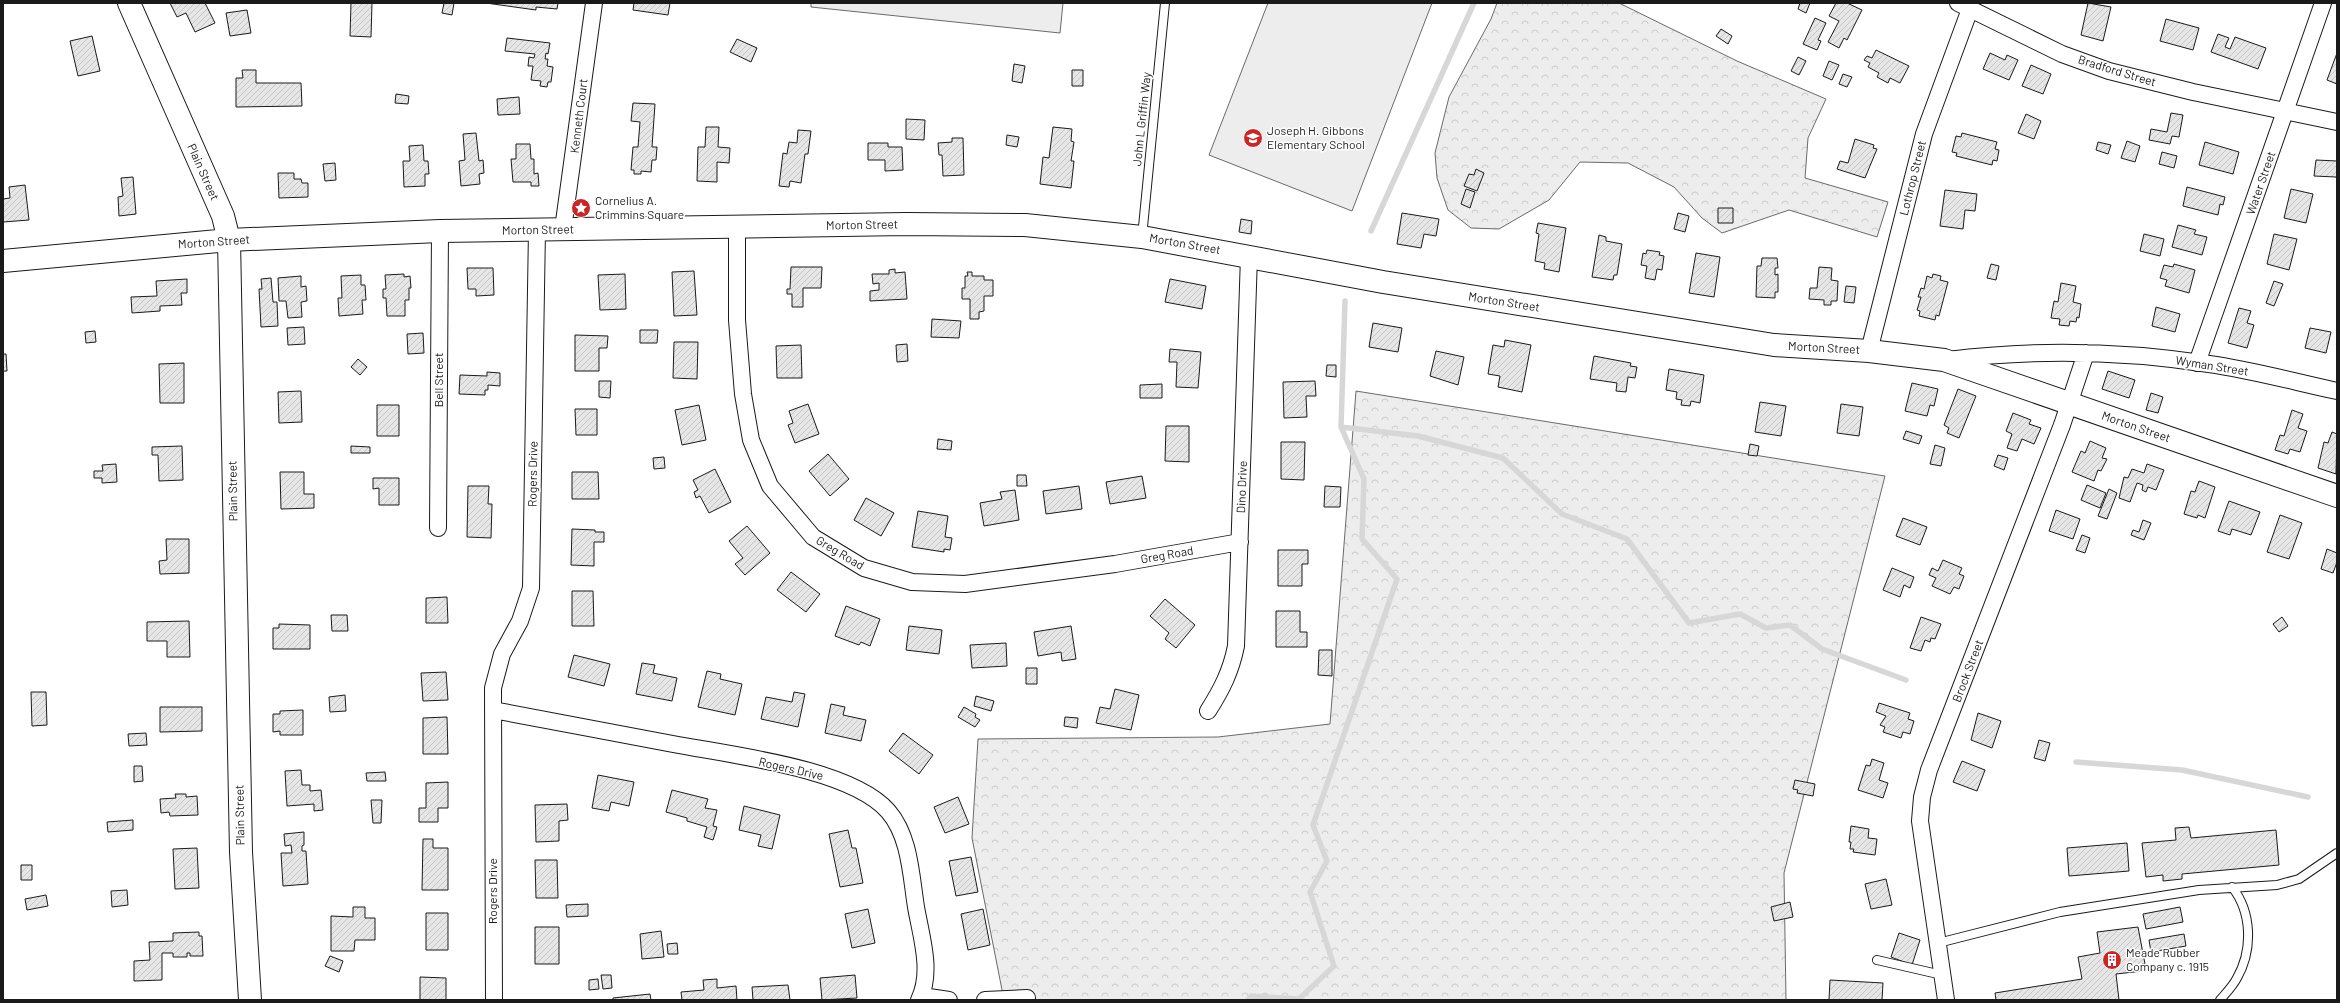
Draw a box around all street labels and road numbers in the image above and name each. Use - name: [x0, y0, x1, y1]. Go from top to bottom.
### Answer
- street label: Bradford Street: [2077, 52, 2158, 89]
- street label: John L Griffin Way: [1129, 71, 1153, 167]
- street label: Kenneth Court: [566, 78, 590, 154]
- street label: Lothrop Street: [1896, 139, 1928, 217]
- street label: Plain Street: [185, 141, 223, 202]
- street label: Water Street: [2243, 149, 2277, 216]
- street label: Morton Street: [826, 216, 898, 232]
- street label: Morton Street: [502, 221, 574, 237]
- street label: Morton Street: [1148, 230, 1222, 256]
- street label: Morton Street: [178, 232, 250, 250]
- street label: Morton Street: [1467, 288, 1541, 314]
- street label: Morton Street: [1788, 338, 1860, 356]
- street label: Wyman Street: [2175, 352, 2250, 378]
- street label: Bell Street: [431, 353, 445, 407]
- street label: Morton Street: [2100, 408, 2173, 444]
- street label: Rogers Drive: [524, 441, 540, 507]
- street label: Dino Drive: [1233, 460, 1249, 513]
- street label: Plain Street: [224, 461, 240, 521]
- street label: Greg Road: [814, 532, 867, 572]
- street label: Greg Road: [1139, 542, 1194, 566]
- street label: Brock Street: [1949, 637, 1985, 704]
- street label: Rogers Drive: [758, 754, 825, 782]
- street label: Plain Street: [231, 785, 247, 845]
- street label: Rogers Drive: [485, 858, 499, 924]

